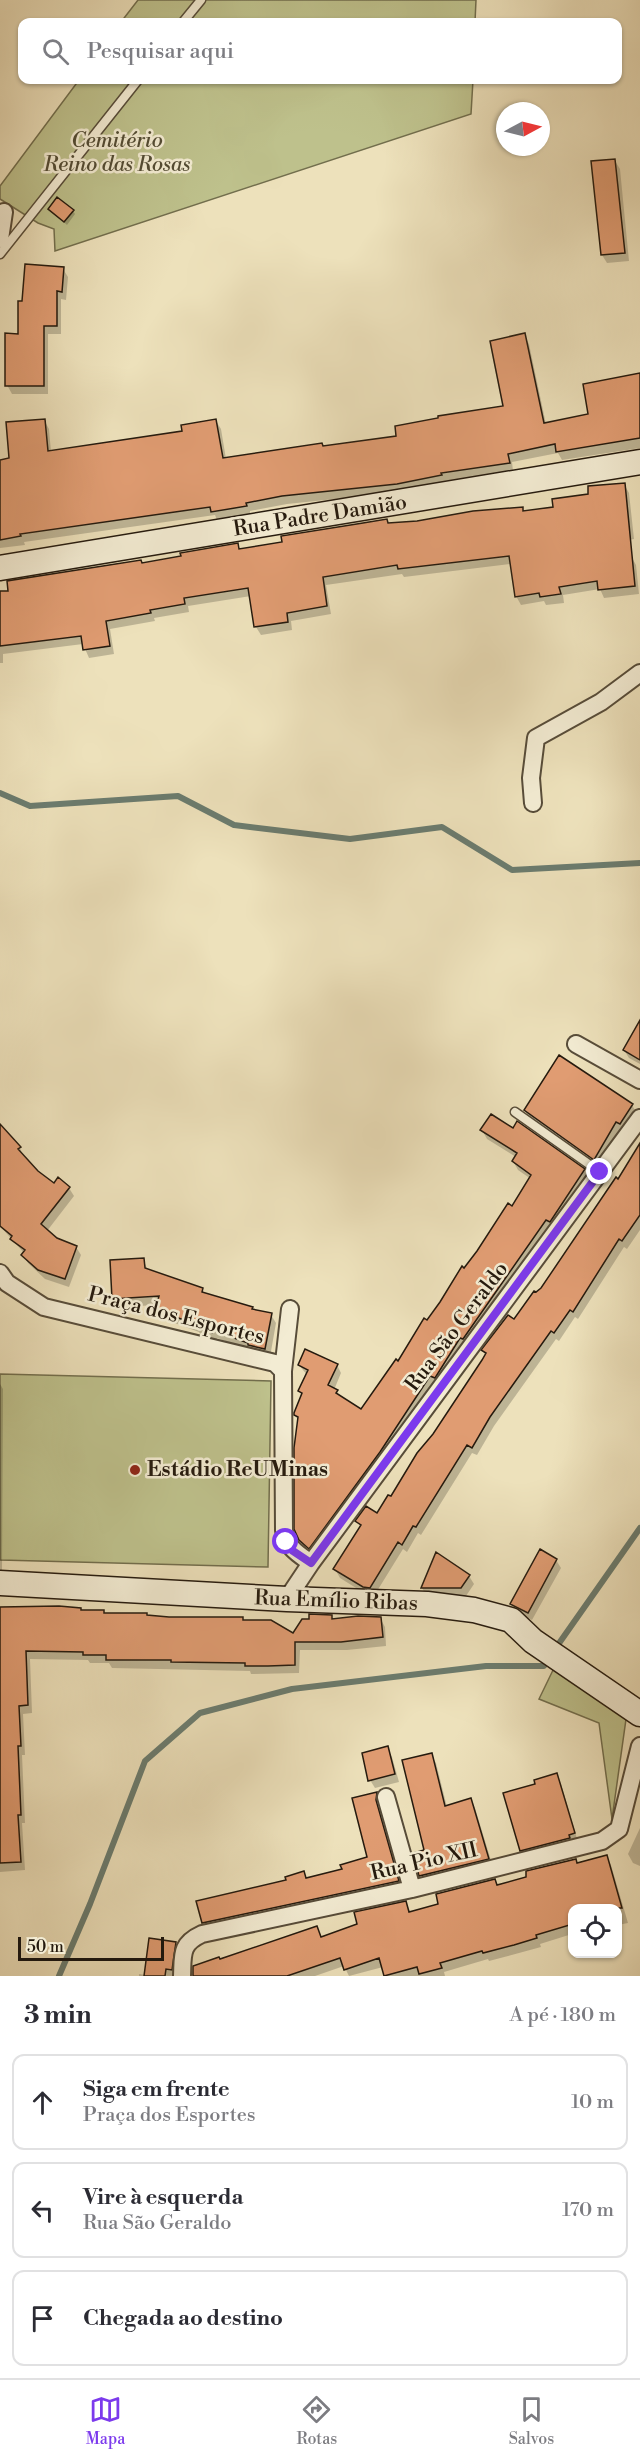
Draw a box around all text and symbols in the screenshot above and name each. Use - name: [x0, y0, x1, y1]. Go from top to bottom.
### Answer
- search box: [18, 18, 622, 84]
- icon: search: [39, 35, 72, 68]
- text: Pesquisar aqui: [87, 38, 234, 65]
- north arrow: [496, 102, 550, 156]
- park label: Cemitério Reino das Rosas: [43, 128, 191, 178]
- street label: Rua Padre Damião: [231, 489, 409, 543]
- route end: [586, 1158, 612, 1184]
- street label: Rua São Geraldo: [400, 1257, 514, 1397]
- street label: Praça dos Esportes: [85, 1281, 267, 1351]
- place label: Estádio ReUMinas: [147, 1457, 328, 1483]
- marker: Estádio ReUMinas: [128, 1463, 142, 1477]
- route start: [272, 1528, 298, 1554]
- street label: Rua Emílio Ribas: [254, 1585, 418, 1617]
- street label: Rua Pio XII: [368, 1837, 480, 1887]
- map controls: [568, 1904, 622, 1958]
- button: locate: [568, 1904, 622, 1958]
- scale bar: [18, 1934, 164, 1962]
- text: 50 m: [27, 1937, 64, 1957]
- text: 3 min: [24, 1999, 92, 2031]
- text: A pé · 180 m: [510, 2003, 616, 2028]
- text: Siga em frente: [83, 2076, 230, 2103]
- icon: ahead: [26, 2086, 59, 2119]
- text: 10 m: [571, 2090, 614, 2115]
- text: Praça dos Esportes: [83, 2103, 256, 2128]
- text: Vire à esquerda: [83, 2184, 243, 2211]
- icon: left: [26, 2194, 59, 2227]
- text: 170 m: [562, 2198, 614, 2223]
- text: Rua São Geraldo: [83, 2211, 231, 2236]
- icon: arrive: [26, 2302, 59, 2335]
- text: Chegada ao destino: [83, 2305, 283, 2332]
- tab: Mapa: [86, 2393, 125, 2449]
- tab: Rotas: [297, 2393, 337, 2449]
- tab: Salvos: [509, 2393, 554, 2449]

